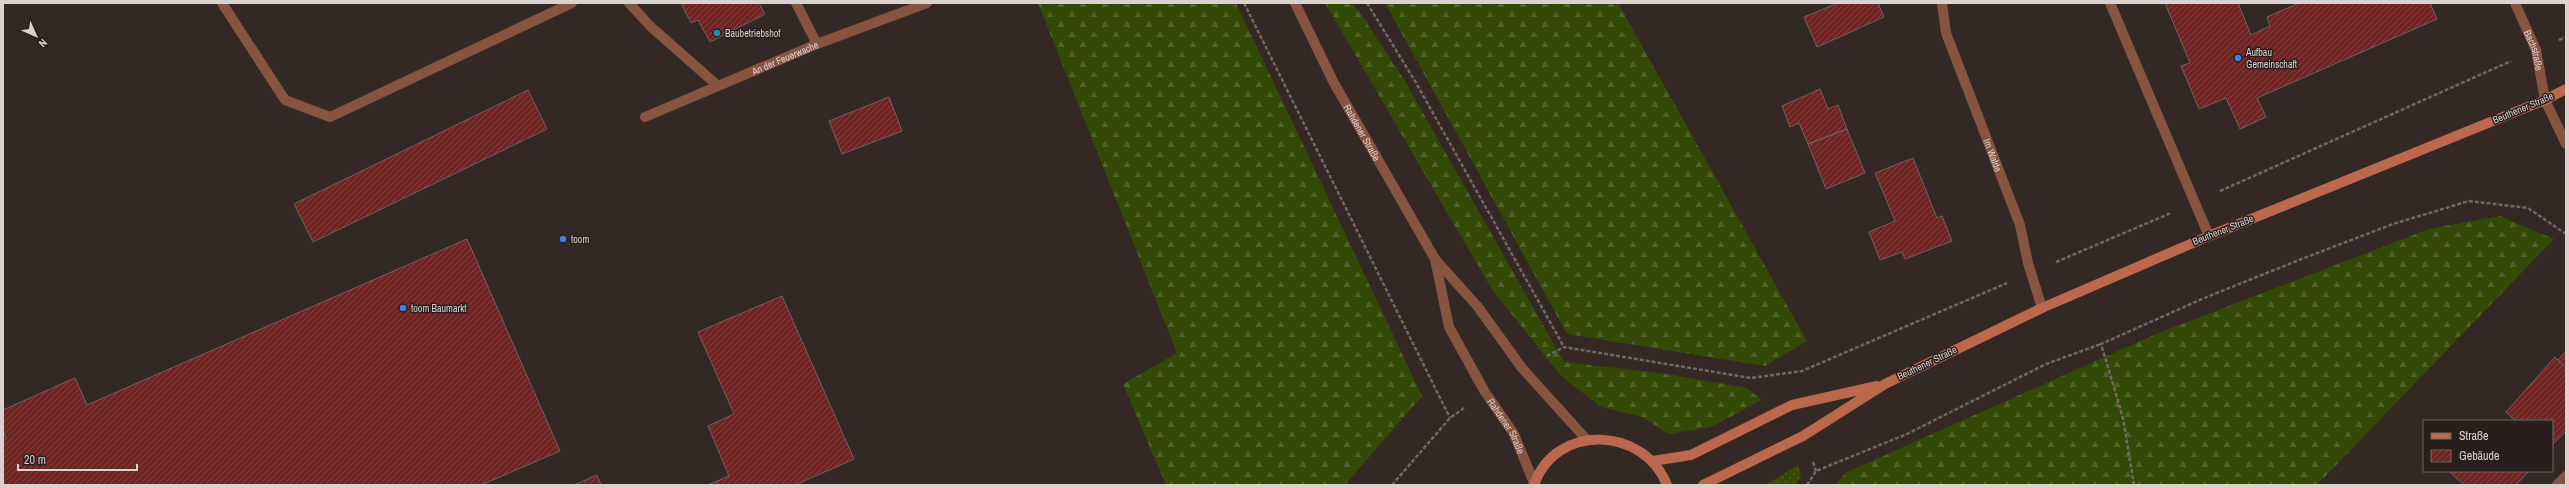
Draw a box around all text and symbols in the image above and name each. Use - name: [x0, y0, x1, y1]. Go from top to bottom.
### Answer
- north arrow: [16, 16, 56, 56]
- place label: Baubetriebshof: [725, 27, 781, 40]
- marker: Baubetriebshof: [712, 28, 722, 38]
- street label: Bachstraße: [2521, 28, 2546, 72]
- text: N: [36, 36, 50, 50]
- street label: An der Feuerwache: [749, 38, 821, 78]
- place label: Aufbau Gemeinschaft: [2245, 46, 2298, 71]
- marker: Aufbau Gemeinschaft: [2233, 53, 2243, 63]
- street label: Beuthener Straße: [2491, 89, 2556, 127]
- street label: Rahdener Straße: [1341, 102, 1384, 163]
- street label: Im Walde: [1981, 137, 2005, 174]
- street label: Beuthener Straße: [2191, 212, 2256, 248]
- place label: toom: [571, 233, 589, 246]
- marker: toom: [558, 234, 568, 244]
- place label: toom Baumarkt: [411, 302, 467, 315]
- marker: toom Baumarkt: [398, 303, 408, 313]
- street label: Beuthener Straße: [1895, 343, 1959, 383]
- street label: Rahdener Straße: [1485, 396, 1528, 456]
- legend: [2423, 420, 2553, 472]
- text: Straße: [2459, 428, 2489, 444]
- scale bar: [18, 446, 137, 472]
- text: Gebäude: [2459, 448, 2500, 464]
- text: 20 m: [24, 452, 46, 468]

